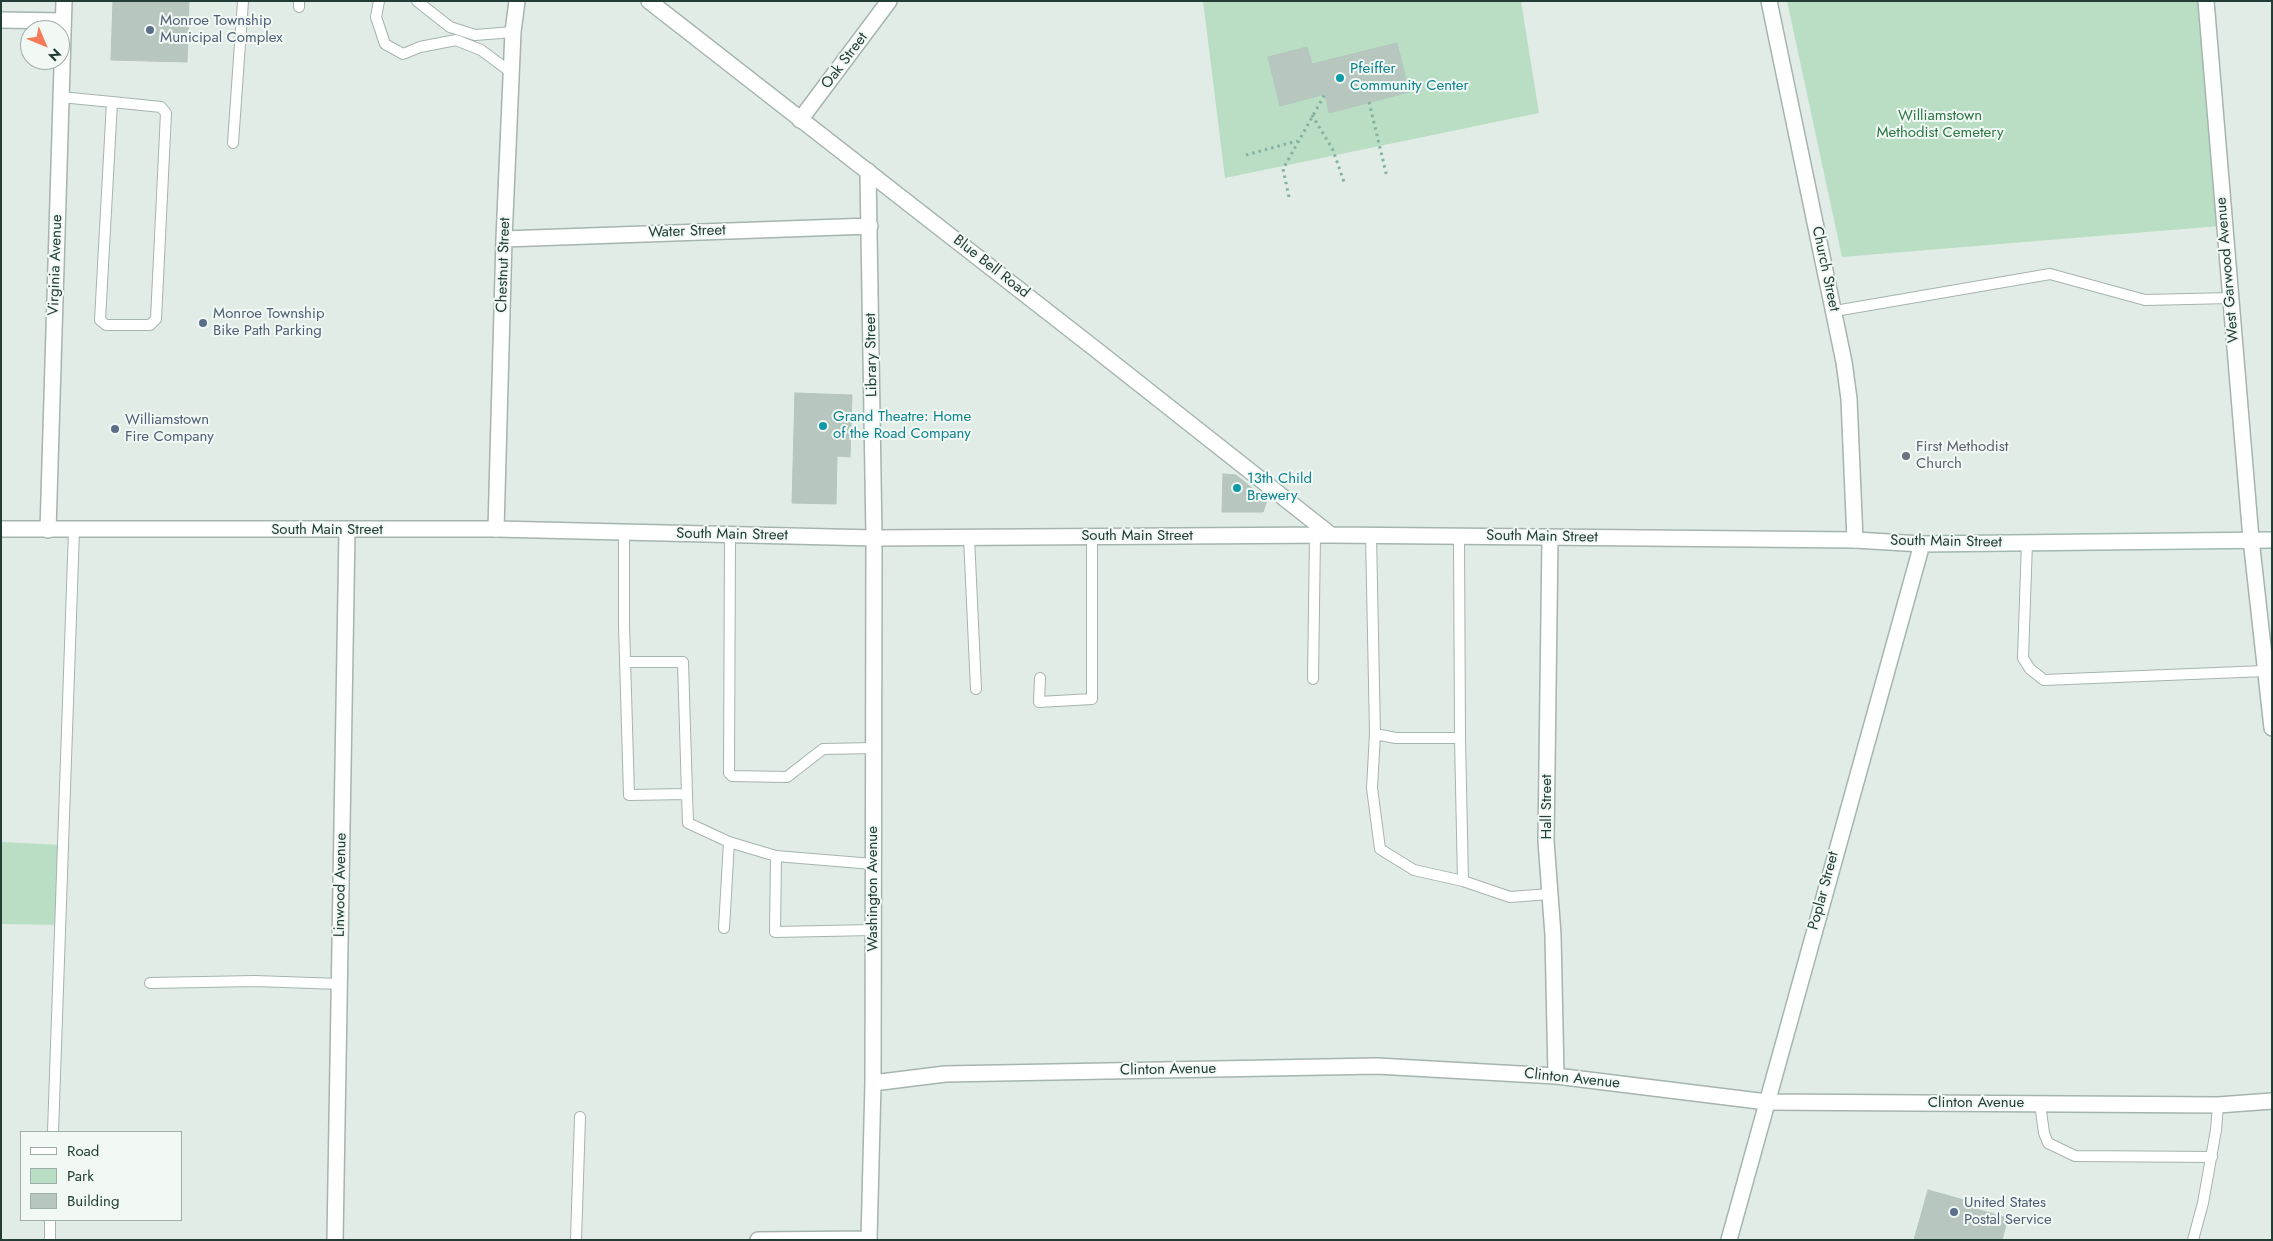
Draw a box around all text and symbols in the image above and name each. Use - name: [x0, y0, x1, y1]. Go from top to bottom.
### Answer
- place label: Monroe Township Municipal Complex: [160, 12, 283, 47]
- north arrow: [20, 20, 70, 70]
- marker: Monroe Township Municipal Complex: [144, 24, 156, 36]
- street label: Oak Street: [818, 29, 872, 93]
- text: N: [44, 44, 66, 66]
- place label: Pfeiffer Community Center: [1350, 60, 1469, 95]
- marker: Pfeiffer Community Center: [1334, 72, 1346, 84]
- park label: Williamstown Methodist Cemetery: [1876, 107, 2004, 142]
- street label: West Garwood Avenue: [2213, 196, 2243, 344]
- street label: Virginia Avenue: [45, 214, 67, 316]
- street label: Chestnut Street: [493, 217, 515, 313]
- street label: Water Street: [648, 222, 726, 242]
- street label: Church Street: [1807, 225, 1843, 313]
- street label: Blue Bell Road: [949, 232, 1033, 302]
- place label: Monroe Township Bike Path Parking: [213, 305, 324, 340]
- street label: Library Street: [862, 313, 882, 397]
- marker: Monroe Township Bike Path Parking: [197, 317, 209, 329]
- place label: Grand Theatre: Home of the Road Company: [833, 408, 971, 443]
- place label: Williamstown Fire Company: [125, 411, 214, 446]
- marker: Grand Theatre: Home of the Road Company: [817, 420, 829, 432]
- marker: Williamstown Fire Company: [109, 423, 121, 435]
- place label: First Methodist Church: [1916, 438, 2008, 473]
- marker: First Methodist Church: [1900, 450, 1912, 462]
- place label: 13th Child Brewery: [1247, 470, 1312, 505]
- marker: 13th Child Brewery: [1231, 482, 1243, 494]
- street label: South Main Street: [271, 521, 383, 539]
- street label: South Main Street: [676, 525, 788, 545]
- street label: South Main Street: [1081, 527, 1193, 545]
- street label: South Main Street: [1486, 527, 1598, 547]
- street label: South Main Street: [1890, 532, 2002, 552]
- street label: Hall Street: [1538, 774, 1556, 840]
- street label: Washington Avenue: [864, 826, 882, 952]
- street label: Linwood Avenue: [331, 833, 351, 937]
- street label: Poplar Street: [1805, 850, 1843, 932]
- street label: Clinton Avenue: [1120, 1060, 1216, 1080]
- street label: Clinton Avenue: [1523, 1065, 1621, 1093]
- street label: Clinton Avenue: [1928, 1094, 2024, 1112]
- legend: [20, 1131, 182, 1221]
- text: Road: [67, 1140, 99, 1162]
- text: Park: [67, 1165, 94, 1187]
- text: Building: [67, 1190, 119, 1212]
- place label: United States Postal Service: [1964, 1194, 2052, 1229]
- marker: United States Postal Service: [1948, 1206, 1960, 1218]

